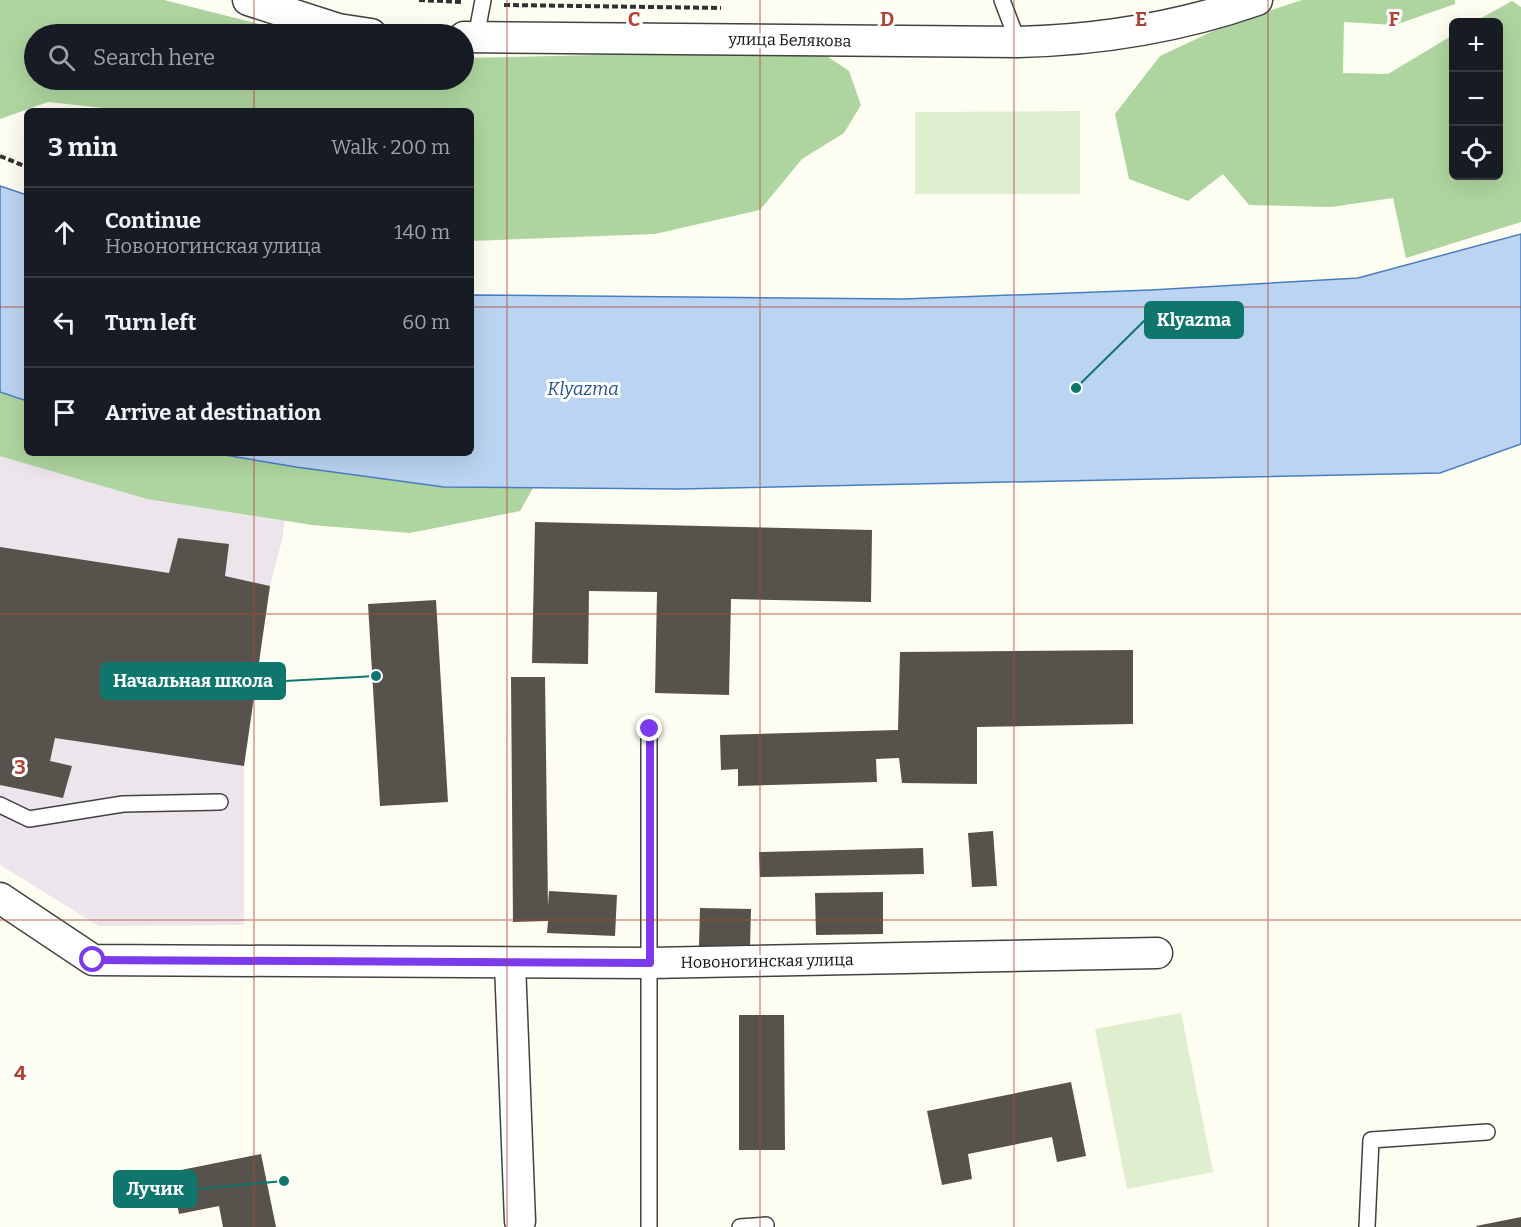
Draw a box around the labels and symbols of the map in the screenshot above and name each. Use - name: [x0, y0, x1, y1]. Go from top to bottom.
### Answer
- text: C: [628, 7, 640, 31]
- text: D: [880, 7, 894, 31]
- text: E: [1135, 7, 1147, 31]
- text: F: [1388, 7, 1400, 31]
- street label: улица Белякова: [727, 29, 852, 51]
- callout: Klyazma: [1145, 302, 1243, 338]
- text: Klyazma: [1157, 309, 1231, 331]
- water label: Klyazma: [547, 378, 619, 400]
- callout: Начальная школа: [101, 663, 285, 699]
- text: Начальная школа: [113, 670, 273, 692]
- route end: [636, 715, 662, 741]
- text: 3: [14, 755, 26, 779]
- route start: [79, 946, 105, 972]
- street label: Новоногинская улица: [680, 950, 854, 972]
- text: 4: [14, 1061, 26, 1085]
- callout: Лучик: [114, 1171, 196, 1207]
- text: Лучик: [126, 1178, 184, 1200]

